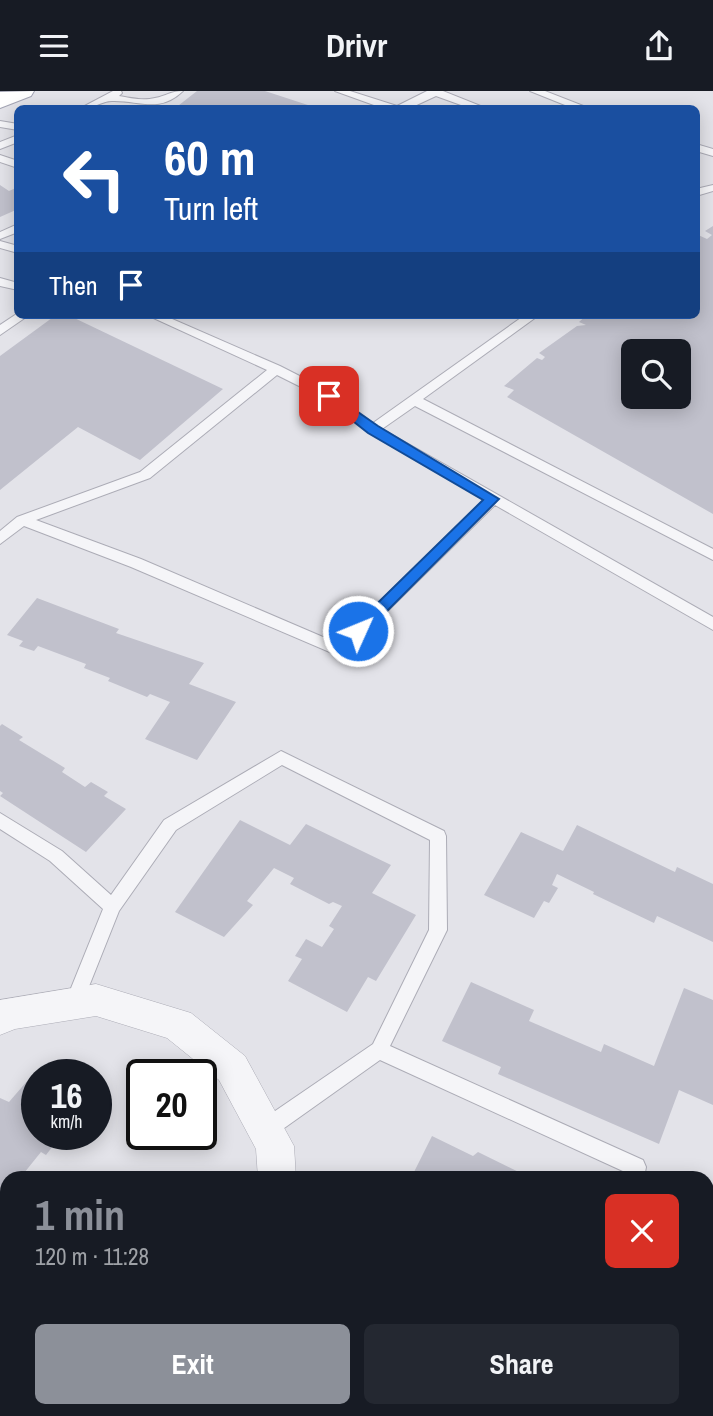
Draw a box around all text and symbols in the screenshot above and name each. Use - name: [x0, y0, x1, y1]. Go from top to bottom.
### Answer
- text: Drivr: [326, 24, 387, 67]
- icon: menu: [35, 27, 73, 65]
- icon: share: [640, 27, 678, 65]
- text: 60 m: [164, 124, 256, 190]
- icon: left: [49, 133, 140, 224]
- text: Turn left: [164, 187, 258, 230]
- icon: arrive: [112, 266, 150, 304]
- text: Then: [49, 268, 98, 303]
- map controls: [621, 339, 691, 409]
- button: search: [621, 339, 691, 409]
- pin: [299, 366, 359, 426]
- icon: arrive: [310, 377, 348, 415]
- position arrow: [321, 594, 395, 668]
- speed limit sign: 20: [126, 1059, 217, 1150]
- text: 16: [51, 1072, 82, 1119]
- text: km/h: [51, 1109, 83, 1134]
- text: 1 min: [35, 1187, 125, 1243]
- button: close: [605, 1194, 679, 1268]
- text: 120 m · 11:28: [35, 1241, 149, 1272]
- button: Exit: [35, 1324, 350, 1404]
- button: Share: [364, 1324, 679, 1404]

